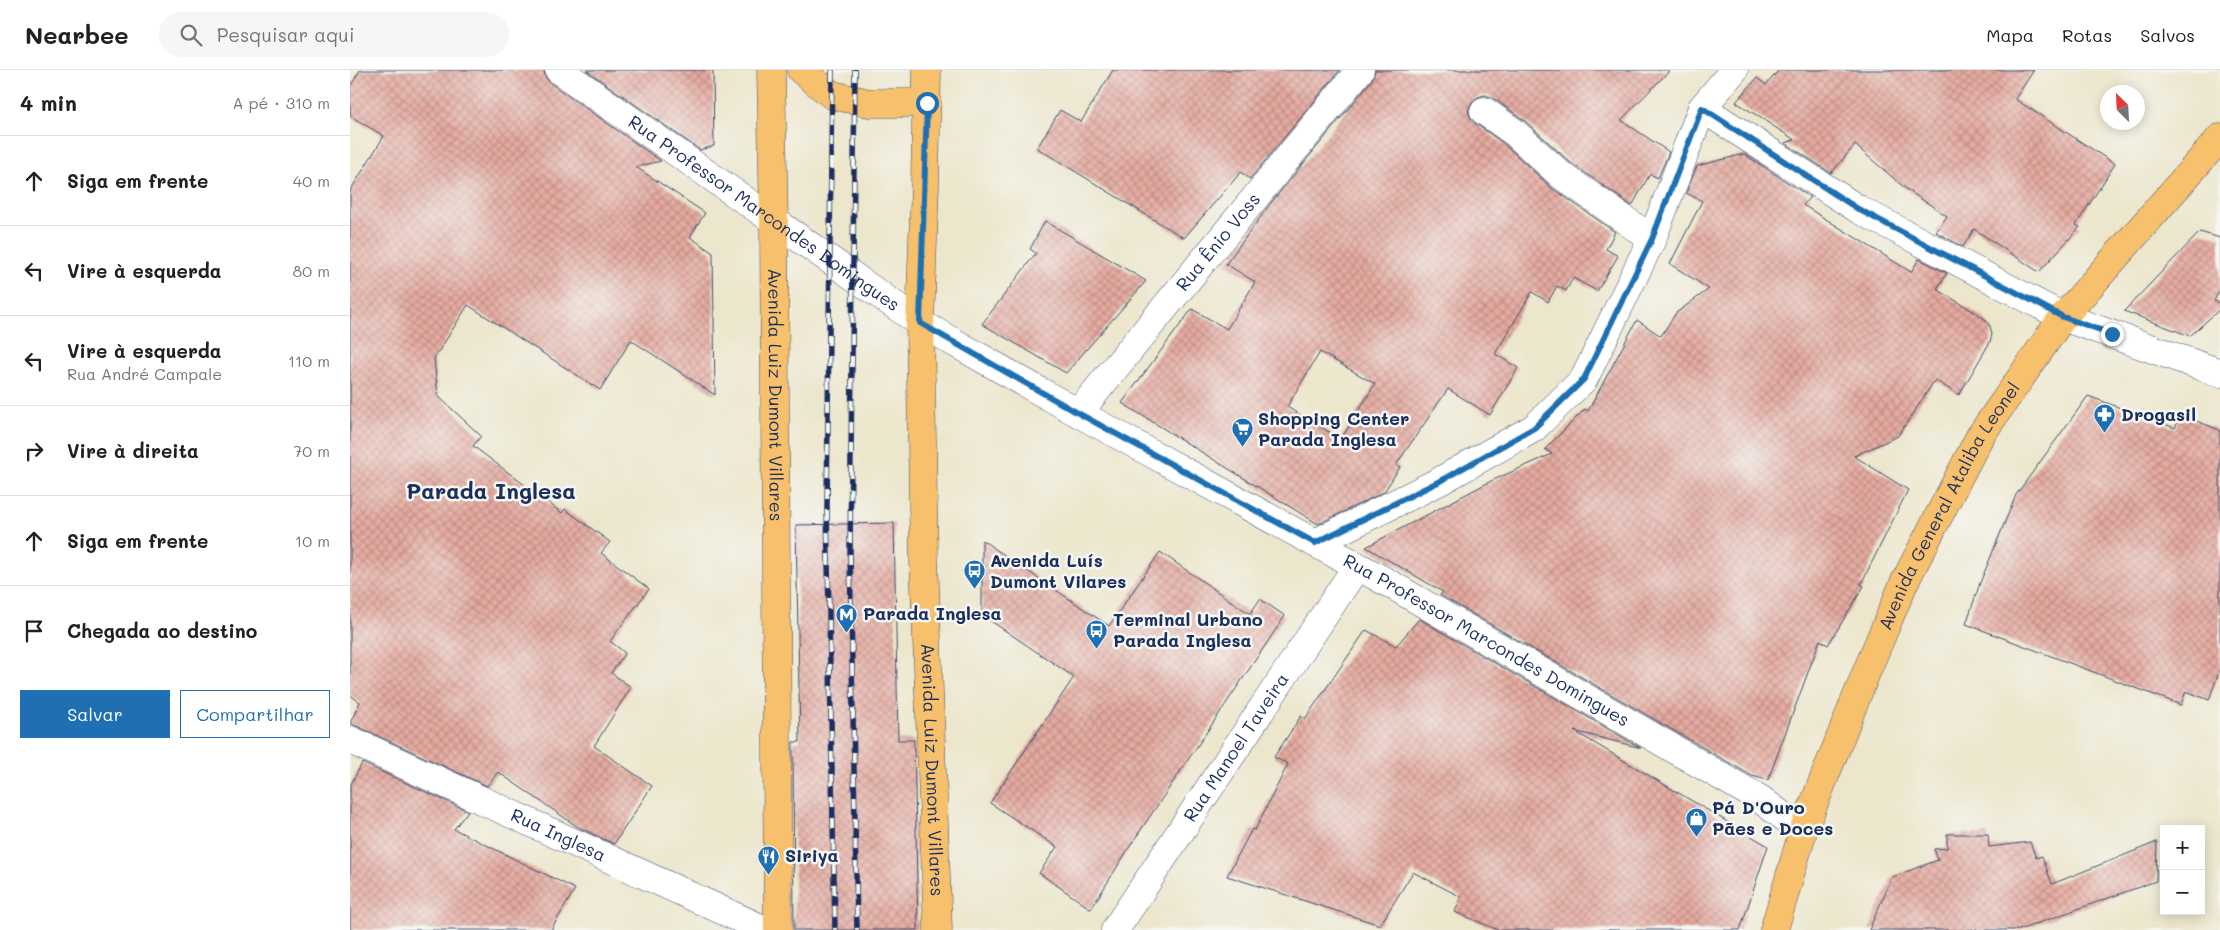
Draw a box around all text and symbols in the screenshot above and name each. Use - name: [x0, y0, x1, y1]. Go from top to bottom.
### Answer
- search box: [159, 12, 509, 57]
- text: Nearbee: [25, 19, 129, 50]
- icon: search: [177, 21, 205, 49]
- text: Pesquisar aqui: [217, 22, 355, 47]
- text: Mapa: [1986, 23, 2034, 47]
- text: Rotas: [2062, 23, 2112, 47]
- text: Salvos: [2140, 23, 2195, 47]
- north arrow: [2100, 85, 2145, 130]
- text: 4 min: [20, 89, 77, 116]
- text: A pé · 310 m: [233, 92, 330, 113]
- route start: [916, 92, 939, 115]
- street label: Rua Professor Marcondes Domingues: [624, 109, 905, 316]
- icon: ahead: [20, 167, 48, 195]
- text: Siga em frente: [67, 168, 208, 193]
- text: 40 m: [293, 170, 330, 191]
- street label: Rua Ênio Voss: [1170, 188, 1265, 296]
- icon: left: [20, 257, 48, 285]
- text: Vire à esquerda: [67, 258, 222, 283]
- text: 80 m: [293, 260, 330, 281]
- street label: Avenida Luiz Dumont Villares: [763, 268, 789, 522]
- route end: [2101, 323, 2124, 346]
- text: Vire à esquerda: [67, 338, 222, 363]
- icon: left: [20, 347, 48, 375]
- text: 110 m: [288, 350, 330, 371]
- text: Rua André Campale: [67, 363, 222, 384]
- street label: Avenida General Ataliba Leonel: [1872, 377, 2025, 634]
- place label: Drogasil: [2121, 402, 2196, 426]
- pharmacy icon: Drogasil: [2093, 403, 2117, 434]
- place label: Shopping Center Parada Inglesa: [1258, 406, 1409, 451]
- supermarket icon: Shopping Center Parada Inglesa: [1230, 417, 1254, 448]
- icon: right: [20, 437, 48, 465]
- text: Vire à direita: [67, 438, 199, 463]
- text: 70 m: [293, 440, 330, 461]
- district label: Parada Inglesa: [406, 476, 576, 505]
- icon: ahead: [20, 527, 48, 555]
- text: Siga em frente: [67, 528, 208, 553]
- text: 10 m: [295, 530, 330, 551]
- place label: Avenida Luís Dumont Vilares: [990, 548, 1126, 593]
- street label: Rua Professor Marcondes Domingues: [1339, 548, 1634, 732]
- bus stop icon: Avenida Luís Dumont Vilares: [962, 559, 986, 590]
- place label: Parada Inglesa: [863, 601, 1002, 625]
- metro station icon: Parada Inglesa: [835, 602, 859, 633]
- place label: Terminal Urbano Parada Inglesa: [1113, 607, 1263, 652]
- icon: arrive: [20, 617, 48, 645]
- text: Chegada ao destino: [67, 618, 257, 643]
- bus stop icon: Terminal Urbano Parada Inglesa: [1085, 618, 1109, 649]
- street label: Avenida Luiz Dumont Villares: [916, 643, 950, 897]
- street label: Rua Manoel Taveira: [1177, 668, 1294, 826]
- button: Salvar: [20, 690, 170, 738]
- button: Compartilhar: [180, 690, 330, 738]
- place label: Pá D'Ouro Pães e Doces: [1712, 795, 1833, 840]
- street label: Rua Inglesa: [507, 802, 610, 867]
- shop icon: Pá D'Ouro Pães e Doces: [1684, 806, 1708, 837]
- map controls: [2160, 825, 2205, 915]
- button: +: [2160, 825, 2205, 870]
- place label: Siriya: [785, 843, 839, 867]
- restaurant icon: Siriya: [757, 844, 781, 875]
- button: −: [2160, 870, 2205, 915]

